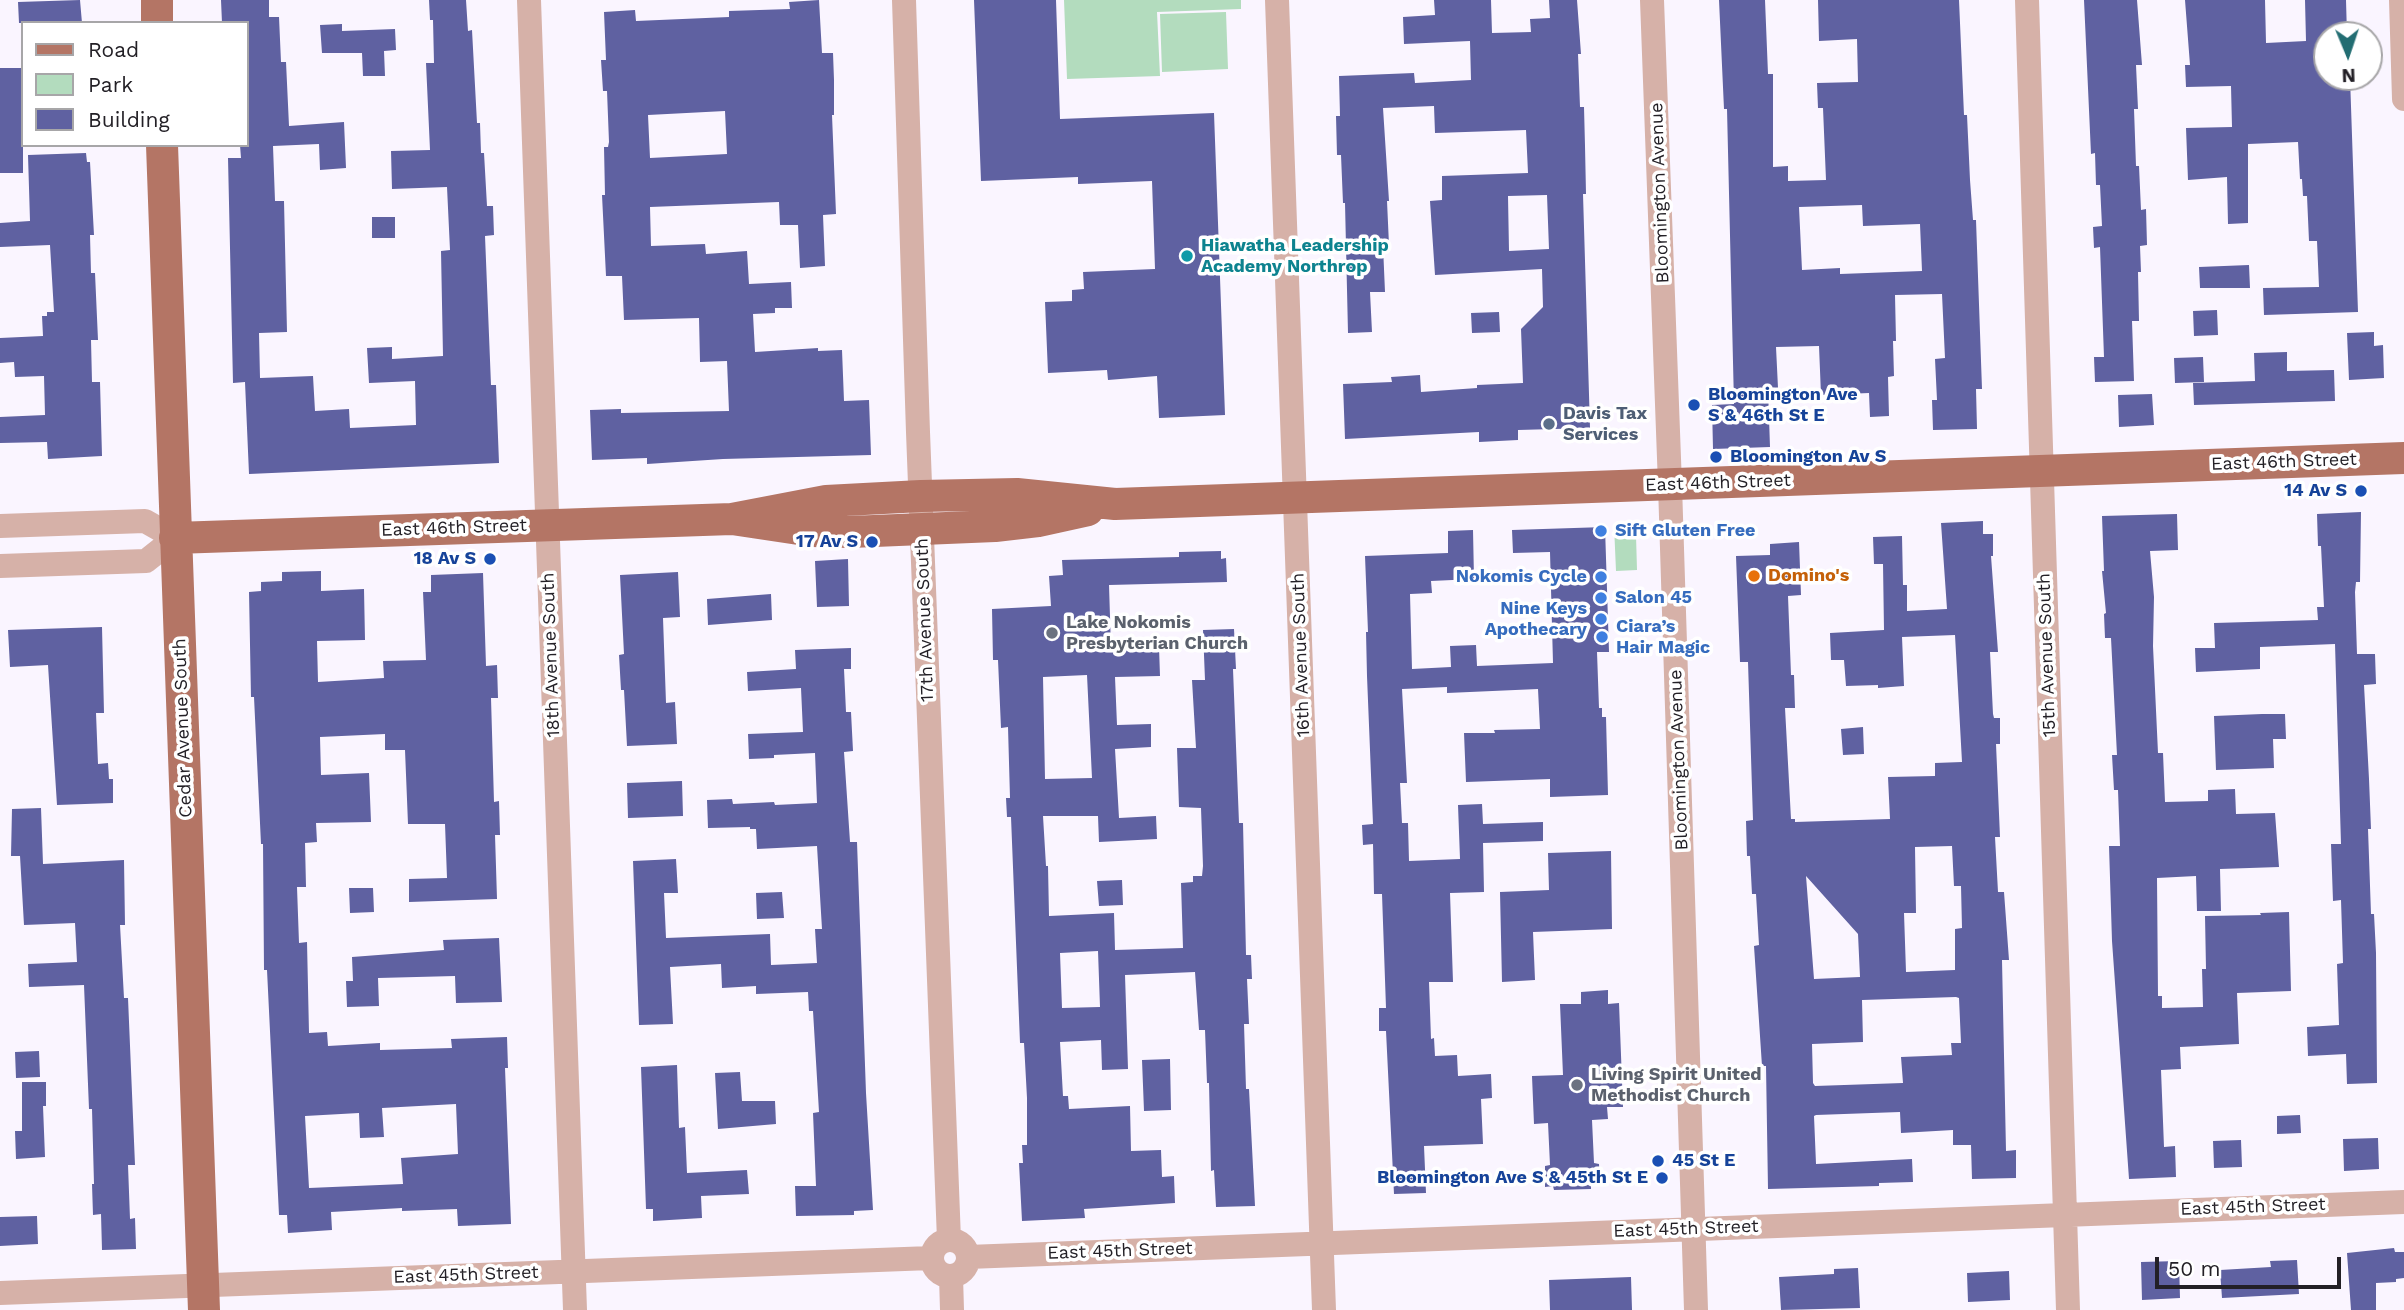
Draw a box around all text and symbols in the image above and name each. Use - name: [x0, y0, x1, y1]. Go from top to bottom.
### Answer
- legend: [21, 21, 248, 147]
- north arrow: [2313, 21, 2383, 91]
- text: Road: [88, 37, 139, 62]
- text: N: [2341, 64, 2356, 87]
- text: Park: [88, 72, 133, 97]
- street label: Bloomington Avenue: [1646, 102, 1674, 284]
- text: Building: [88, 107, 170, 132]
- place label: Hiawatha Leadership Academy Northrop: [1201, 235, 1389, 278]
- marker: Hiawatha Leadership Academy Northrop: [1179, 248, 1195, 264]
- place label: Bloomington Ave S & 46th St E: [1708, 384, 1858, 426]
- marker: Bloomington Ave S & 46th St E: [1686, 397, 1702, 413]
- place label: Davis Tax Services: [1563, 403, 1647, 446]
- marker: Davis Tax Services: [1541, 416, 1557, 432]
- place label: Bloomington Av S: [1730, 446, 1886, 468]
- marker: Bloomington Av S: [1708, 449, 1724, 465]
- street label: East 46th Street: [2211, 449, 2357, 475]
- street label: East 46th Street: [1645, 470, 1791, 496]
- place label: 14 Av S: [2284, 480, 2347, 502]
- marker: 14 Av S: [2353, 483, 2369, 499]
- street label: East 46th Street: [381, 515, 527, 541]
- place label: Sift Gluten Free: [1615, 520, 1755, 542]
- marker: Sift Gluten Free: [1593, 523, 1609, 539]
- place label: 17 Av S: [796, 531, 858, 553]
- marker: 17 Av S: [864, 534, 880, 550]
- street label: 17th Avenue South: [911, 538, 939, 702]
- place label: 18 Av S: [414, 548, 476, 570]
- marker: 18 Av S: [482, 551, 498, 567]
- place label: Domino's: [1768, 565, 1849, 587]
- place label: Nokomis Cycle: [1456, 566, 1587, 588]
- marker: Domino's: [1746, 568, 1762, 584]
- marker: Nokomis Cycle: [1593, 569, 1609, 585]
- street label: 18th Avenue South: [537, 572, 565, 738]
- street label: 16th Avenue South: [1287, 572, 1315, 738]
- street label: 15th Avenue South: [2033, 573, 2061, 737]
- place label: Salon 45: [1615, 587, 1692, 609]
- marker: Salon 45: [1593, 590, 1609, 606]
- place label: Nine Keys Apothecary: [1485, 598, 1587, 640]
- marker: Nine Keys Apothecary: [1593, 611, 1609, 627]
- place label: Lake Nokomis Presbyterian Church: [1066, 612, 1248, 654]
- place label: Ciara’s Hair Magic: [1616, 616, 1710, 658]
- marker: Lake Nokomis Presbyterian Church: [1044, 625, 1060, 641]
- marker: Ciara’s Hair Magic: [1594, 629, 1610, 645]
- street label: Cedar Avenue South: [169, 638, 197, 818]
- street label: Bloomington Avenue: [1665, 669, 1693, 851]
- place label: Living Spirit United Methodist Church: [1591, 1064, 1762, 1106]
- marker: Living Spirit United Methodist Church: [1569, 1077, 1585, 1093]
- place label: 45 St E: [1672, 1150, 1735, 1172]
- marker: 45 St E: [1650, 1153, 1666, 1169]
- place label: Bloomington Ave S & 45th St E: [1377, 1167, 1648, 1189]
- marker: Bloomington Ave S & 45th St E: [1654, 1170, 1670, 1186]
- street label: East 45th Street: [2180, 1194, 2326, 1220]
- street label: East 45th Street: [1613, 1216, 1759, 1242]
- street label: East 45th Street: [1047, 1238, 1193, 1264]
- scale bar: [2159, 1244, 2344, 1288]
- text: 50 m: [2168, 1256, 2220, 1281]
- street label: East 45th Street: [393, 1262, 539, 1288]

